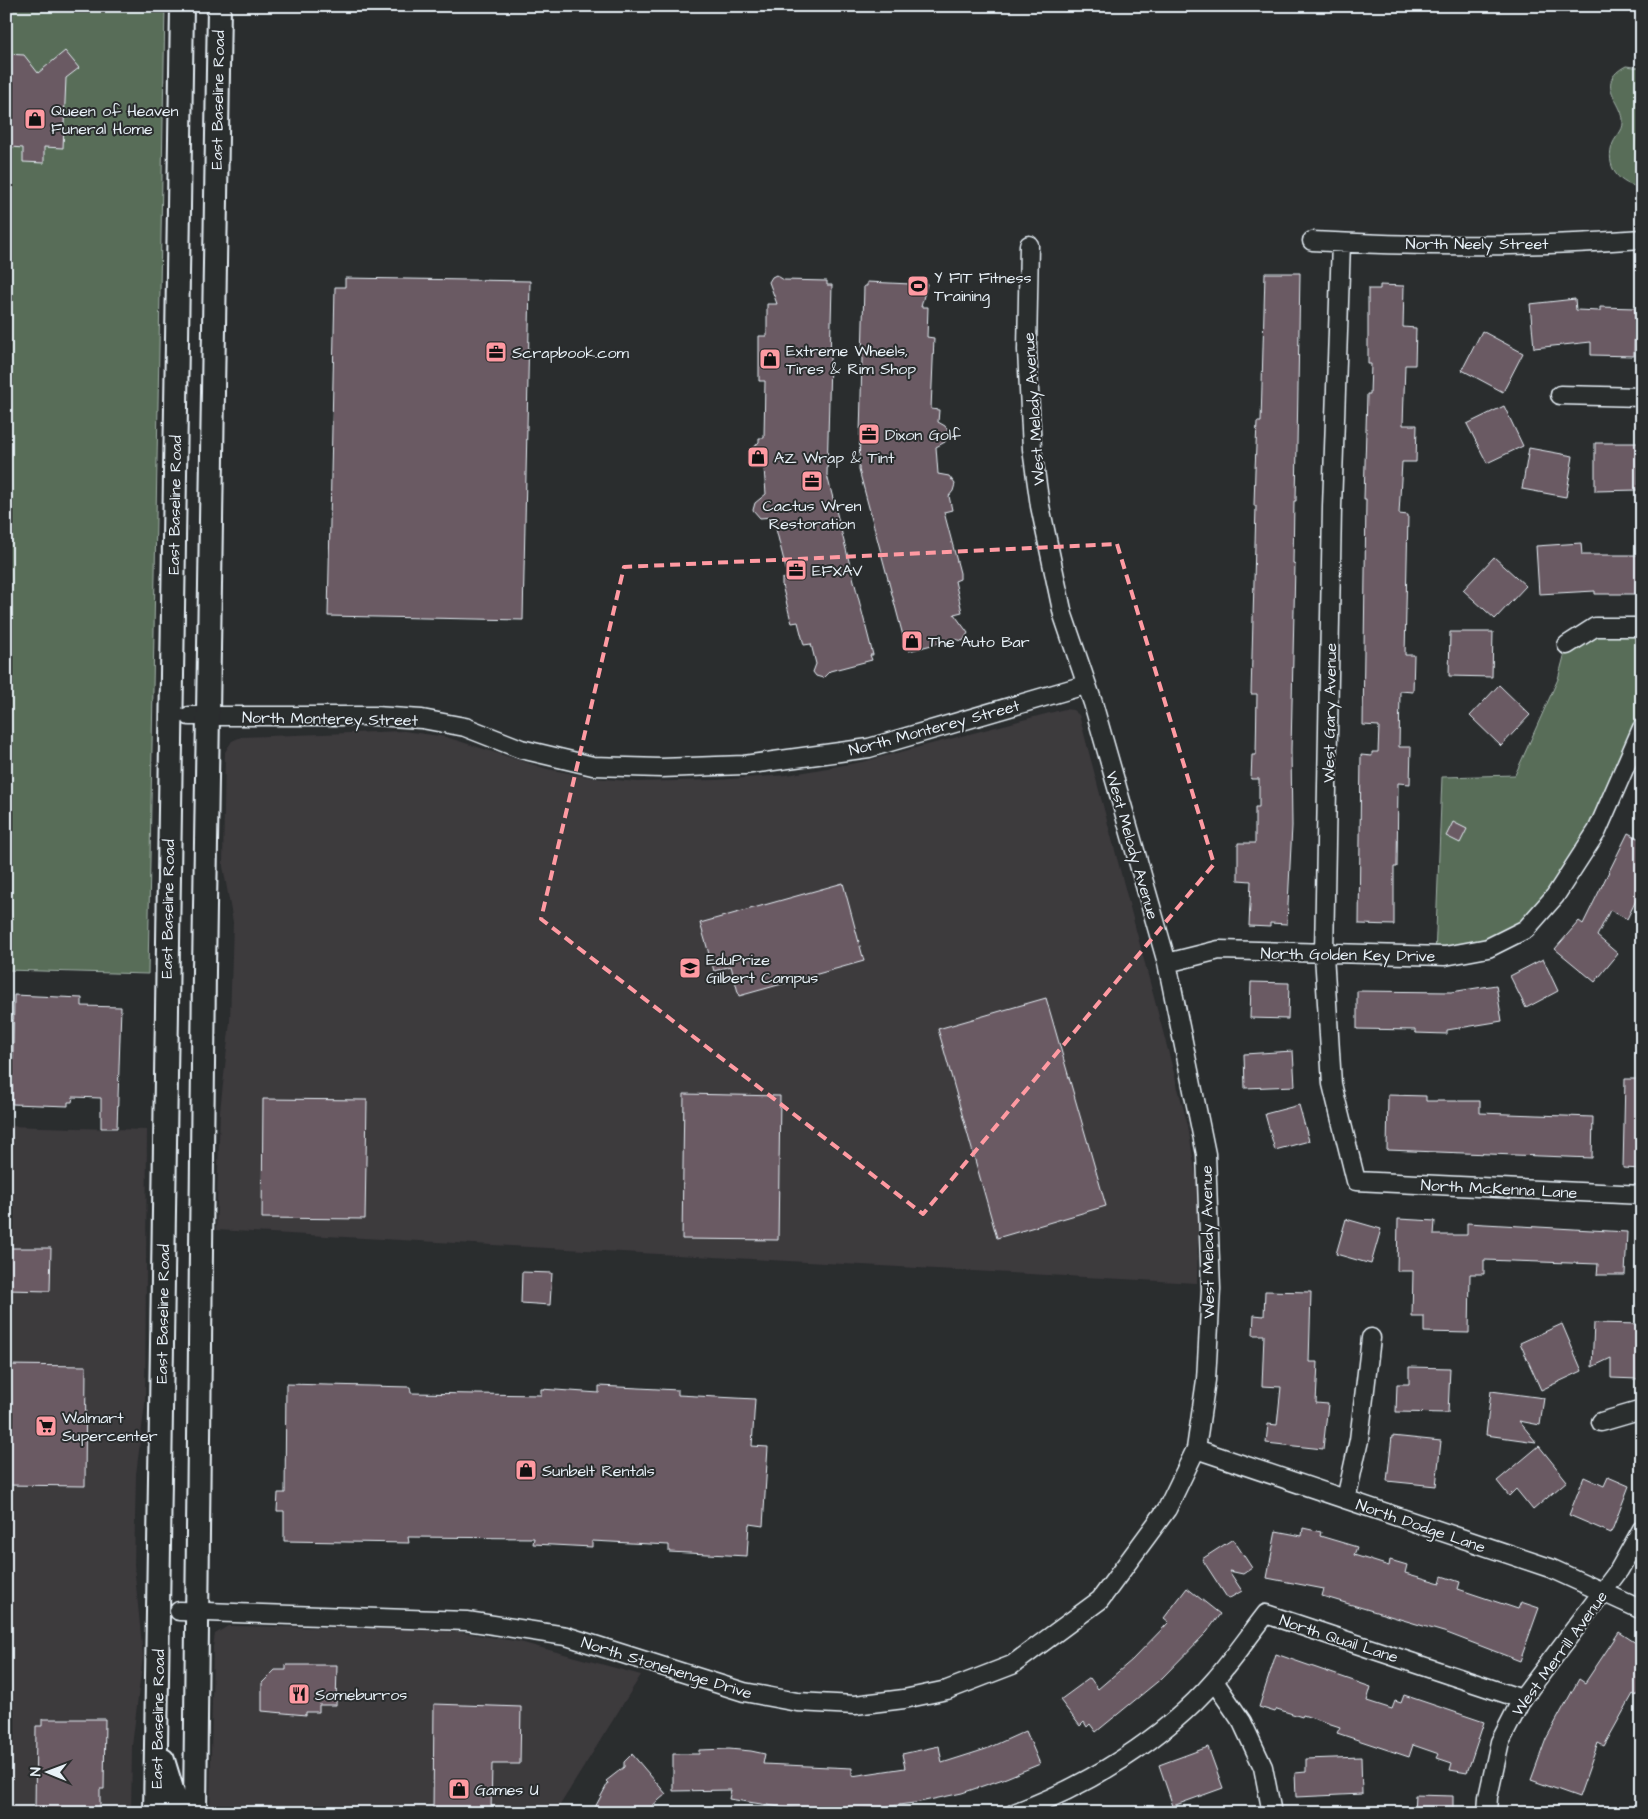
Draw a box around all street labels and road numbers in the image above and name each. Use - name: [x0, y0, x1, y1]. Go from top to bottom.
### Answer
- street label: East Baseline Road: [206, 30, 230, 170]
- street label: North Neely Street: [1405, 233, 1549, 256]
- street label: West Melody Avenue: [1018, 331, 1051, 486]
- street label: East Baseline Road: [163, 435, 187, 575]
- street label: West Gary Avenue: [1318, 643, 1343, 783]
- street label: North Monterey Street: [846, 694, 1023, 762]
- street label: North Monterey Street: [242, 706, 419, 733]
- street label: West Melody Avenue: [1099, 769, 1164, 923]
- street label: East Baseline Road: [156, 839, 180, 979]
- street label: North Golden Key Drive: [1260, 942, 1436, 969]
- street label: West Melody Avenue: [1196, 1165, 1221, 1319]
- street label: North McKenna Lane: [1420, 1174, 1578, 1204]
- street label: East Baseline Road: [151, 1244, 175, 1384]
- street label: North Dodge Lane: [1353, 1494, 1489, 1559]
- street label: West Merrill Avenue: [1507, 1586, 1613, 1721]
- street label: North Quail Lane: [1277, 1609, 1401, 1669]
- street label: North Stonehenge Drive: [578, 1631, 755, 1705]
- street label: East Baseline Road: [146, 1649, 170, 1789]

